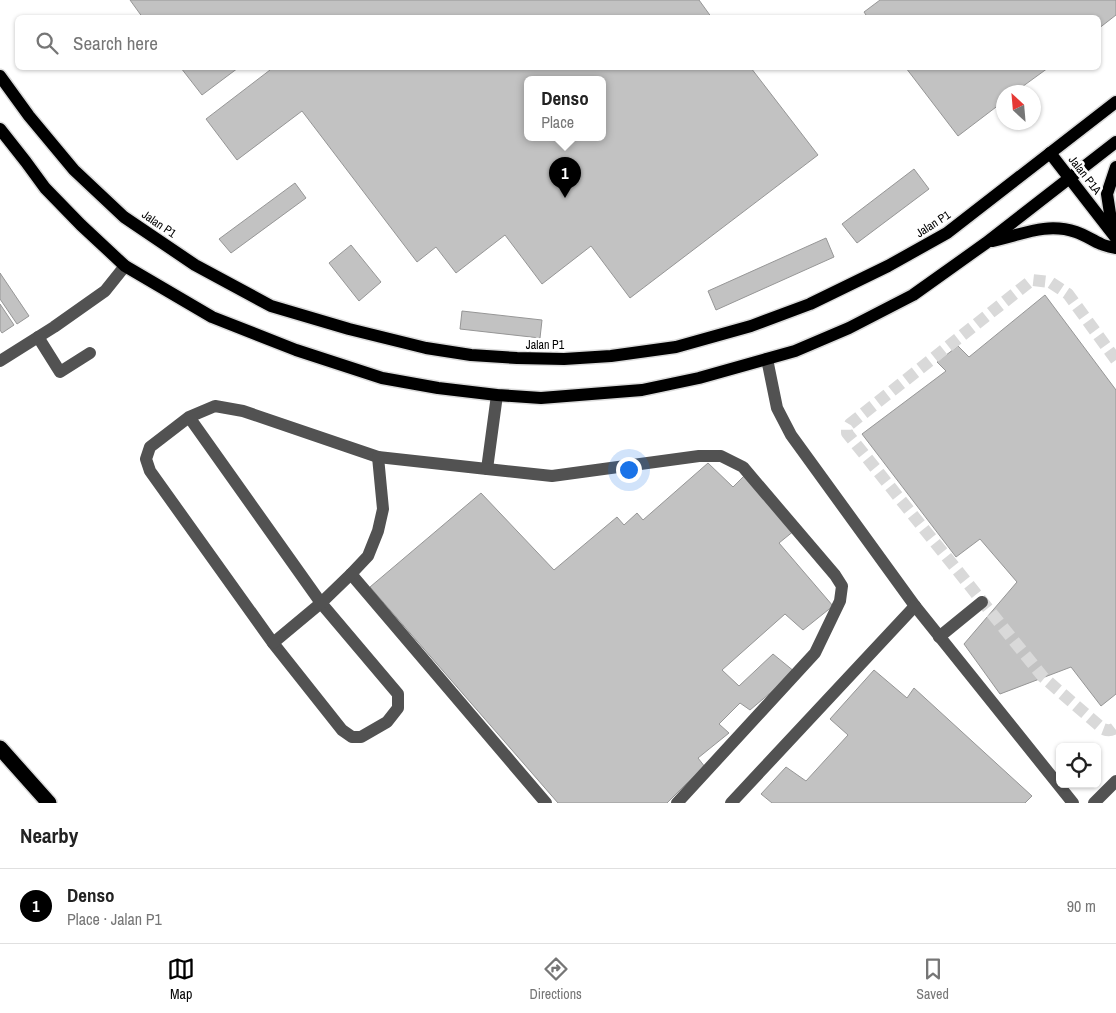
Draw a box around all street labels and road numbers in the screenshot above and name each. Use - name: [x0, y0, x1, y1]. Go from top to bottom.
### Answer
- street label: Jalan P1A: [1065, 152, 1105, 198]
- street label: Jalan P1: [139, 207, 180, 242]
- street label: Jalan P1: [913, 207, 954, 241]
- street label: Jalan P1: [526, 337, 565, 353]

